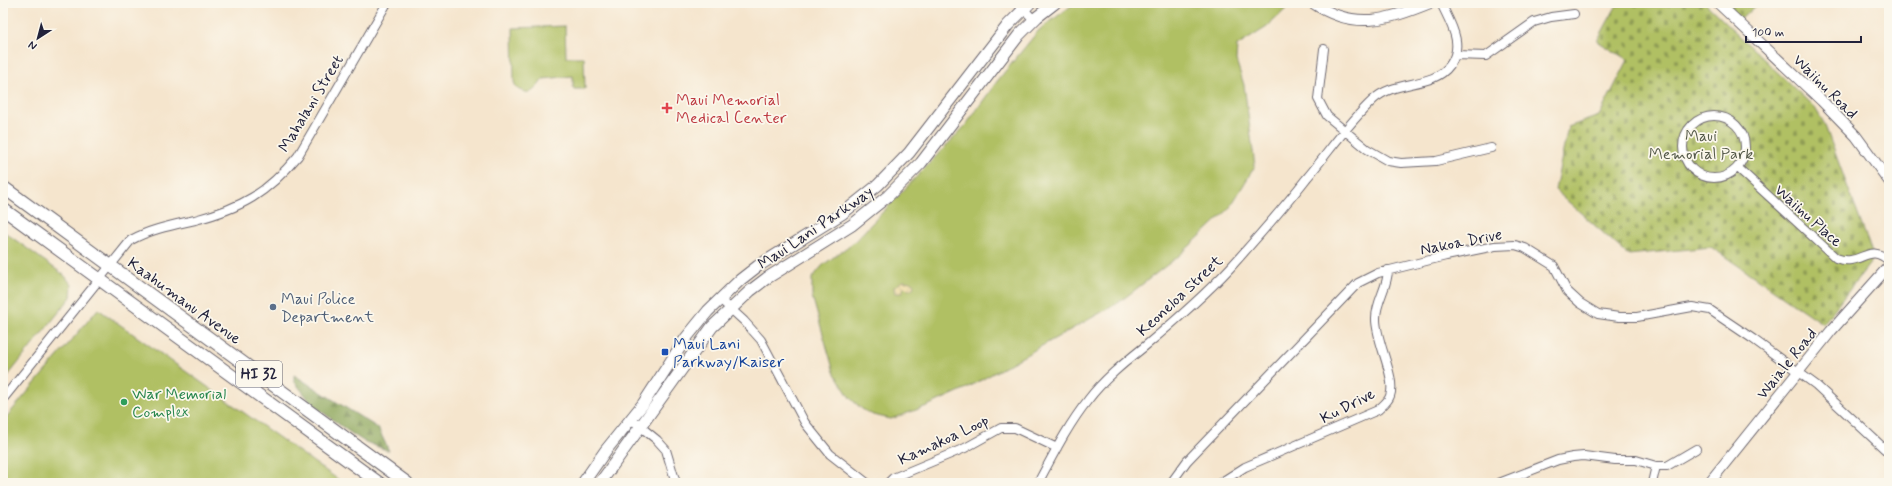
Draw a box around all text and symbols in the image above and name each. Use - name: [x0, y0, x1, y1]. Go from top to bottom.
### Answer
- north arrow: [18, 18, 58, 58]
- scale bar: [1746, 18, 1861, 44]
- text: 100 m: [1752, 25, 1784, 41]
- text: N: [26, 37, 40, 53]
- street label: Waiinu Road: [1788, 50, 1862, 124]
- street label: Mahalani Street: [274, 51, 349, 156]
- place label: Maui Memorial Medical Center: [676, 90, 787, 129]
- marker: Maui Memorial Medical Center: [661, 102, 673, 114]
- park label: Maui Memorial Park: [1649, 126, 1753, 165]
- street label: Waiinu Place: [1770, 180, 1847, 252]
- street label: Maui Lani Parkway: [754, 182, 878, 275]
- street label: Nakoa Drive: [1418, 224, 1504, 261]
- street label: Keoneloa Street: [1133, 250, 1228, 341]
- street label: Kaahumanu Avenue: [123, 253, 246, 350]
- place label: Maui Police Department: [281, 289, 375, 328]
- marker: Maui Police Department: [268, 302, 278, 312]
- street label: Waiale Road: [1752, 324, 1822, 404]
- place label: Maui Lani Parkway/Kaiser: [673, 334, 785, 373]
- marker: Maui Lani Parkway/Kaiser: [660, 347, 670, 357]
- road number: HI 32: [236, 361, 282, 387]
- street label: Ku Drive: [1317, 383, 1379, 429]
- place label: War Memorial Complex: [132, 384, 226, 423]
- marker: War Memorial Complex: [119, 397, 129, 407]
- street label: Kamakoa Loop: [895, 410, 992, 471]

